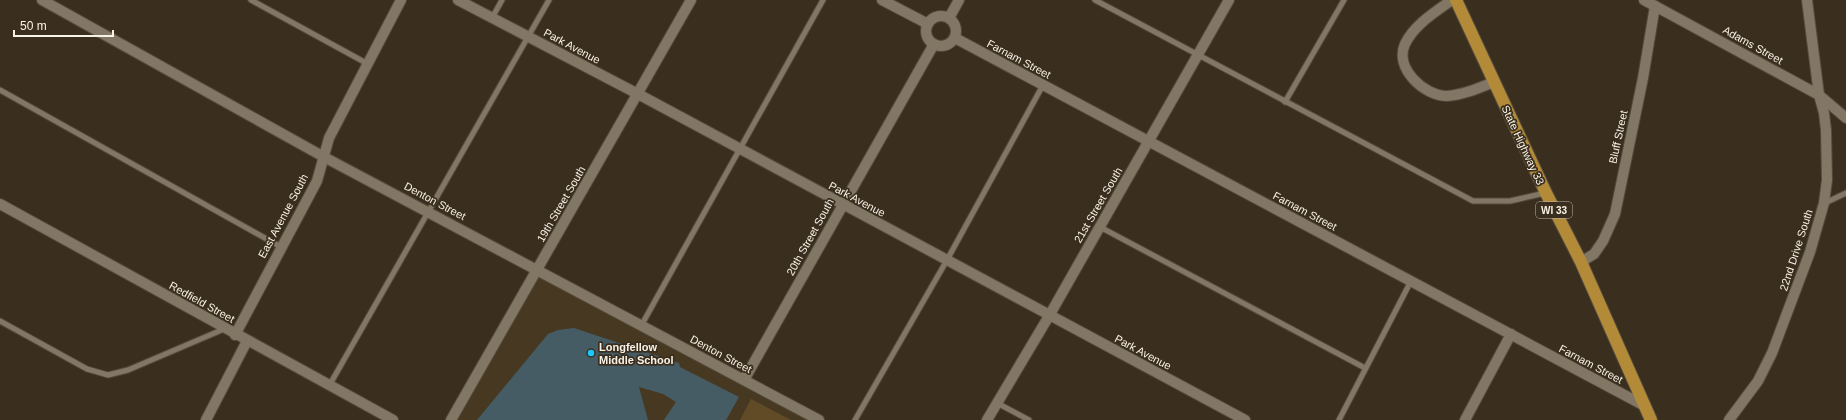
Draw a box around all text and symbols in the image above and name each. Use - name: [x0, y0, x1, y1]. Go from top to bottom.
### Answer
- scale bar: [14, 12, 113, 38]
- text: 50 m: [20, 19, 47, 33]
- street label: Adams Street: [1721, 24, 1785, 66]
- street label: Park Avenue: [542, 26, 602, 66]
- street label: Farnam Street: [985, 37, 1053, 81]
- street label: State Highway 33: [1499, 103, 1547, 187]
- street label: Bluff Street: [1606, 109, 1630, 165]
- street label: 19th Street South: [534, 164, 588, 244]
- street label: 21st Street South: [1072, 165, 1124, 245]
- street label: East Avenue South: [256, 172, 310, 260]
- street label: Park Avenue: [827, 179, 887, 219]
- street label: Denton Street: [402, 180, 468, 222]
- street label: Farnam Street: [1271, 189, 1339, 233]
- street label: 20th Street South: [784, 197, 836, 277]
- road number: WI 33: [1536, 202, 1572, 218]
- street label: 22nd Drive South: [1777, 208, 1815, 292]
- street label: Redfield Street: [167, 279, 237, 325]
- street label: Park Avenue: [1113, 332, 1173, 372]
- street label: Denton Street: [688, 333, 754, 375]
- place label: Longfellow Middle School: [599, 341, 674, 366]
- street label: Farnam Street: [1557, 342, 1625, 386]
- marker: Longfellow Middle School: [586, 348, 596, 358]

